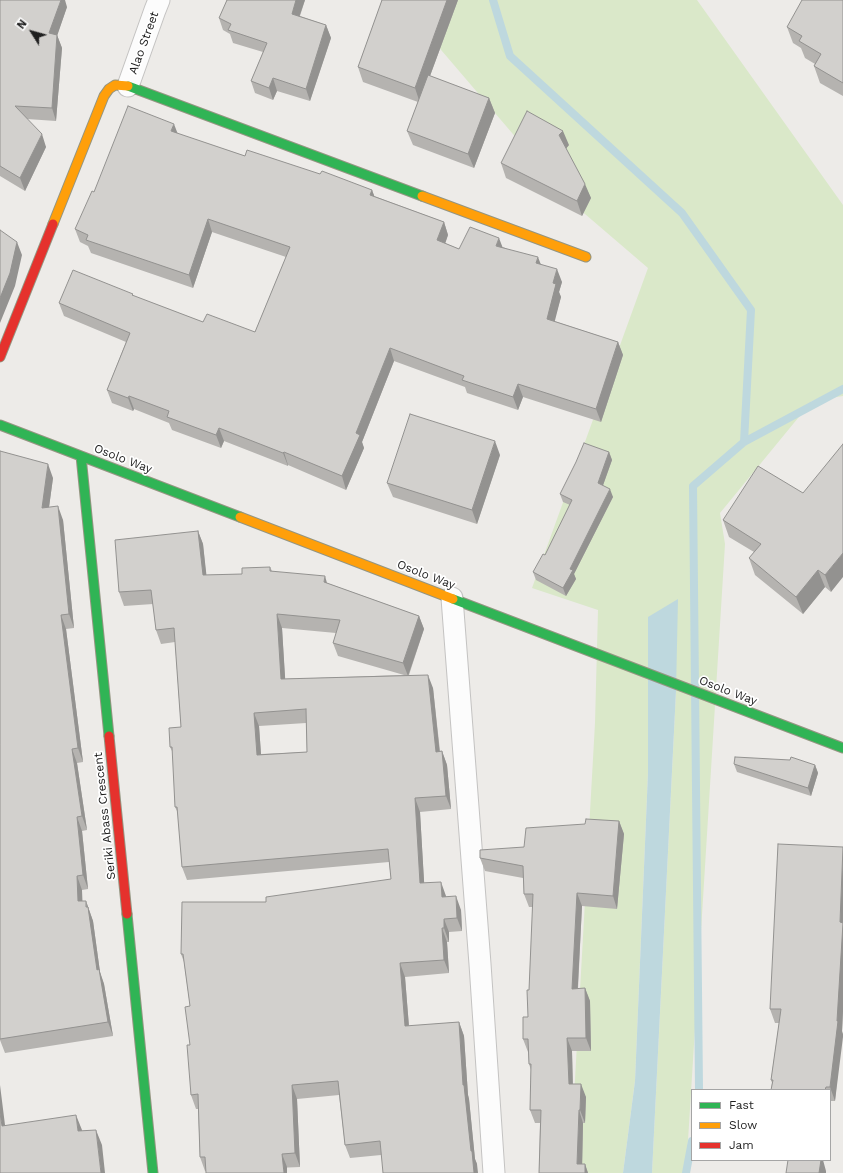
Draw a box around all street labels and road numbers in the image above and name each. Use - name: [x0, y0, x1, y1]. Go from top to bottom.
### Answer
- street label: Alao Street: [126, 10, 162, 76]
- street label: Osolo Way: [92, 441, 154, 477]
- street label: Osolo Way: [395, 557, 457, 593]
- street label: Osolo Way: [697, 673, 759, 709]
- street label: Seriki Abass Crescent: [91, 752, 119, 880]

